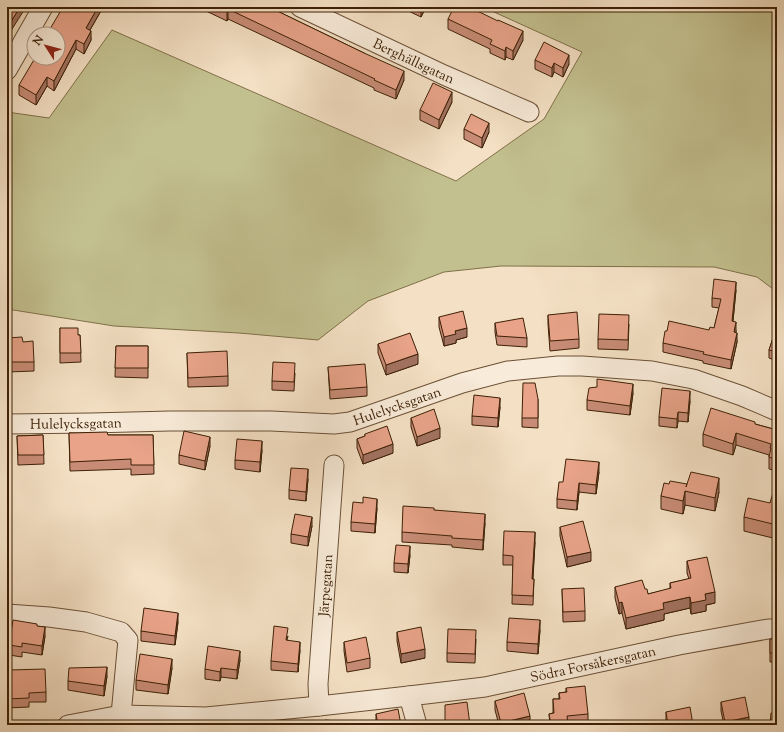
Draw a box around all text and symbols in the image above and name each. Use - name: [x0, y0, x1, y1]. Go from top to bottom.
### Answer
- north arrow: [26, 26, 66, 66]
- text: N: [29, 32, 48, 50]
- street label: Berghällsgatan: [369, 35, 457, 90]
- street label: Hulelycksgatan: [351, 383, 444, 432]
- street label: Hulelycksgatan: [30, 414, 122, 436]
- street label: Järpegatan: [315, 553, 339, 618]
- street label: Södra Forsåkersgatan: [529, 642, 658, 689]

